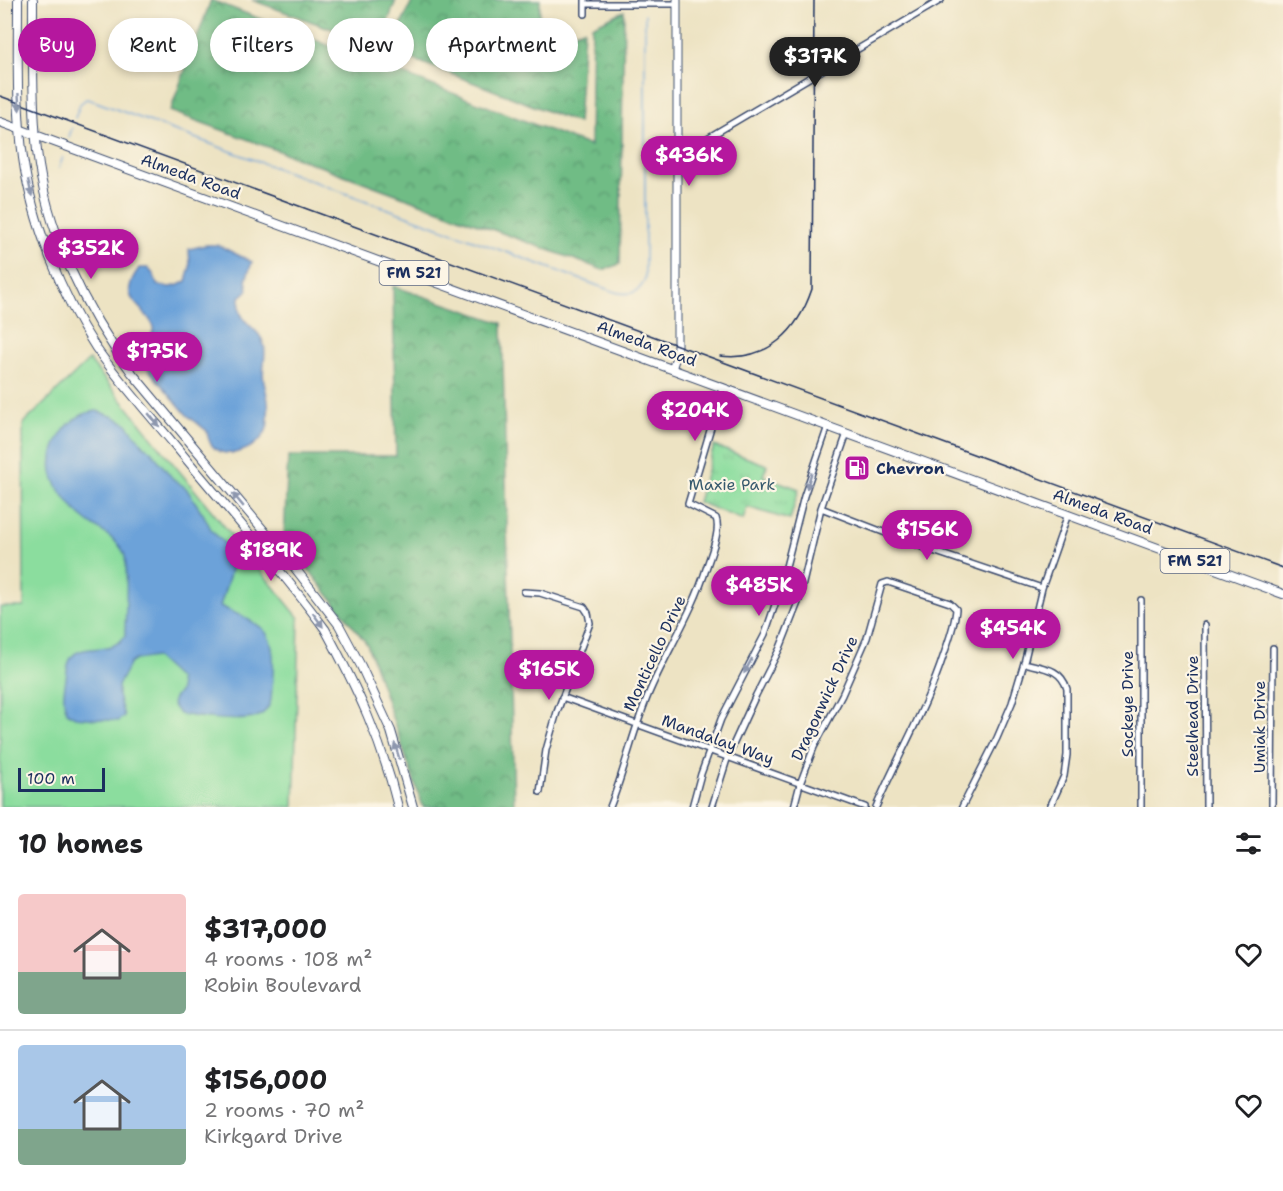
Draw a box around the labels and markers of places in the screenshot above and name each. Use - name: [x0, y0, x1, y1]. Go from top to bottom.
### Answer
- pin: $317K: [773, 37, 857, 88]
- pin: $436K: [647, 136, 731, 187]
- pin: $352K: [49, 229, 133, 280]
- pin: $175K: [115, 332, 199, 383]
- pin: $204K: [653, 391, 737, 442]
- fuel station icon: Chevron: [842, 453, 872, 483]
- place label: Chevron: [876, 458, 945, 479]
- pin: $156K: [885, 510, 969, 561]
- pin: $189K: [229, 531, 313, 582]
- pin: $485K: [717, 566, 801, 617]
- pin: $454K: [971, 609, 1055, 660]
- pin: $165K: [507, 650, 591, 701]

